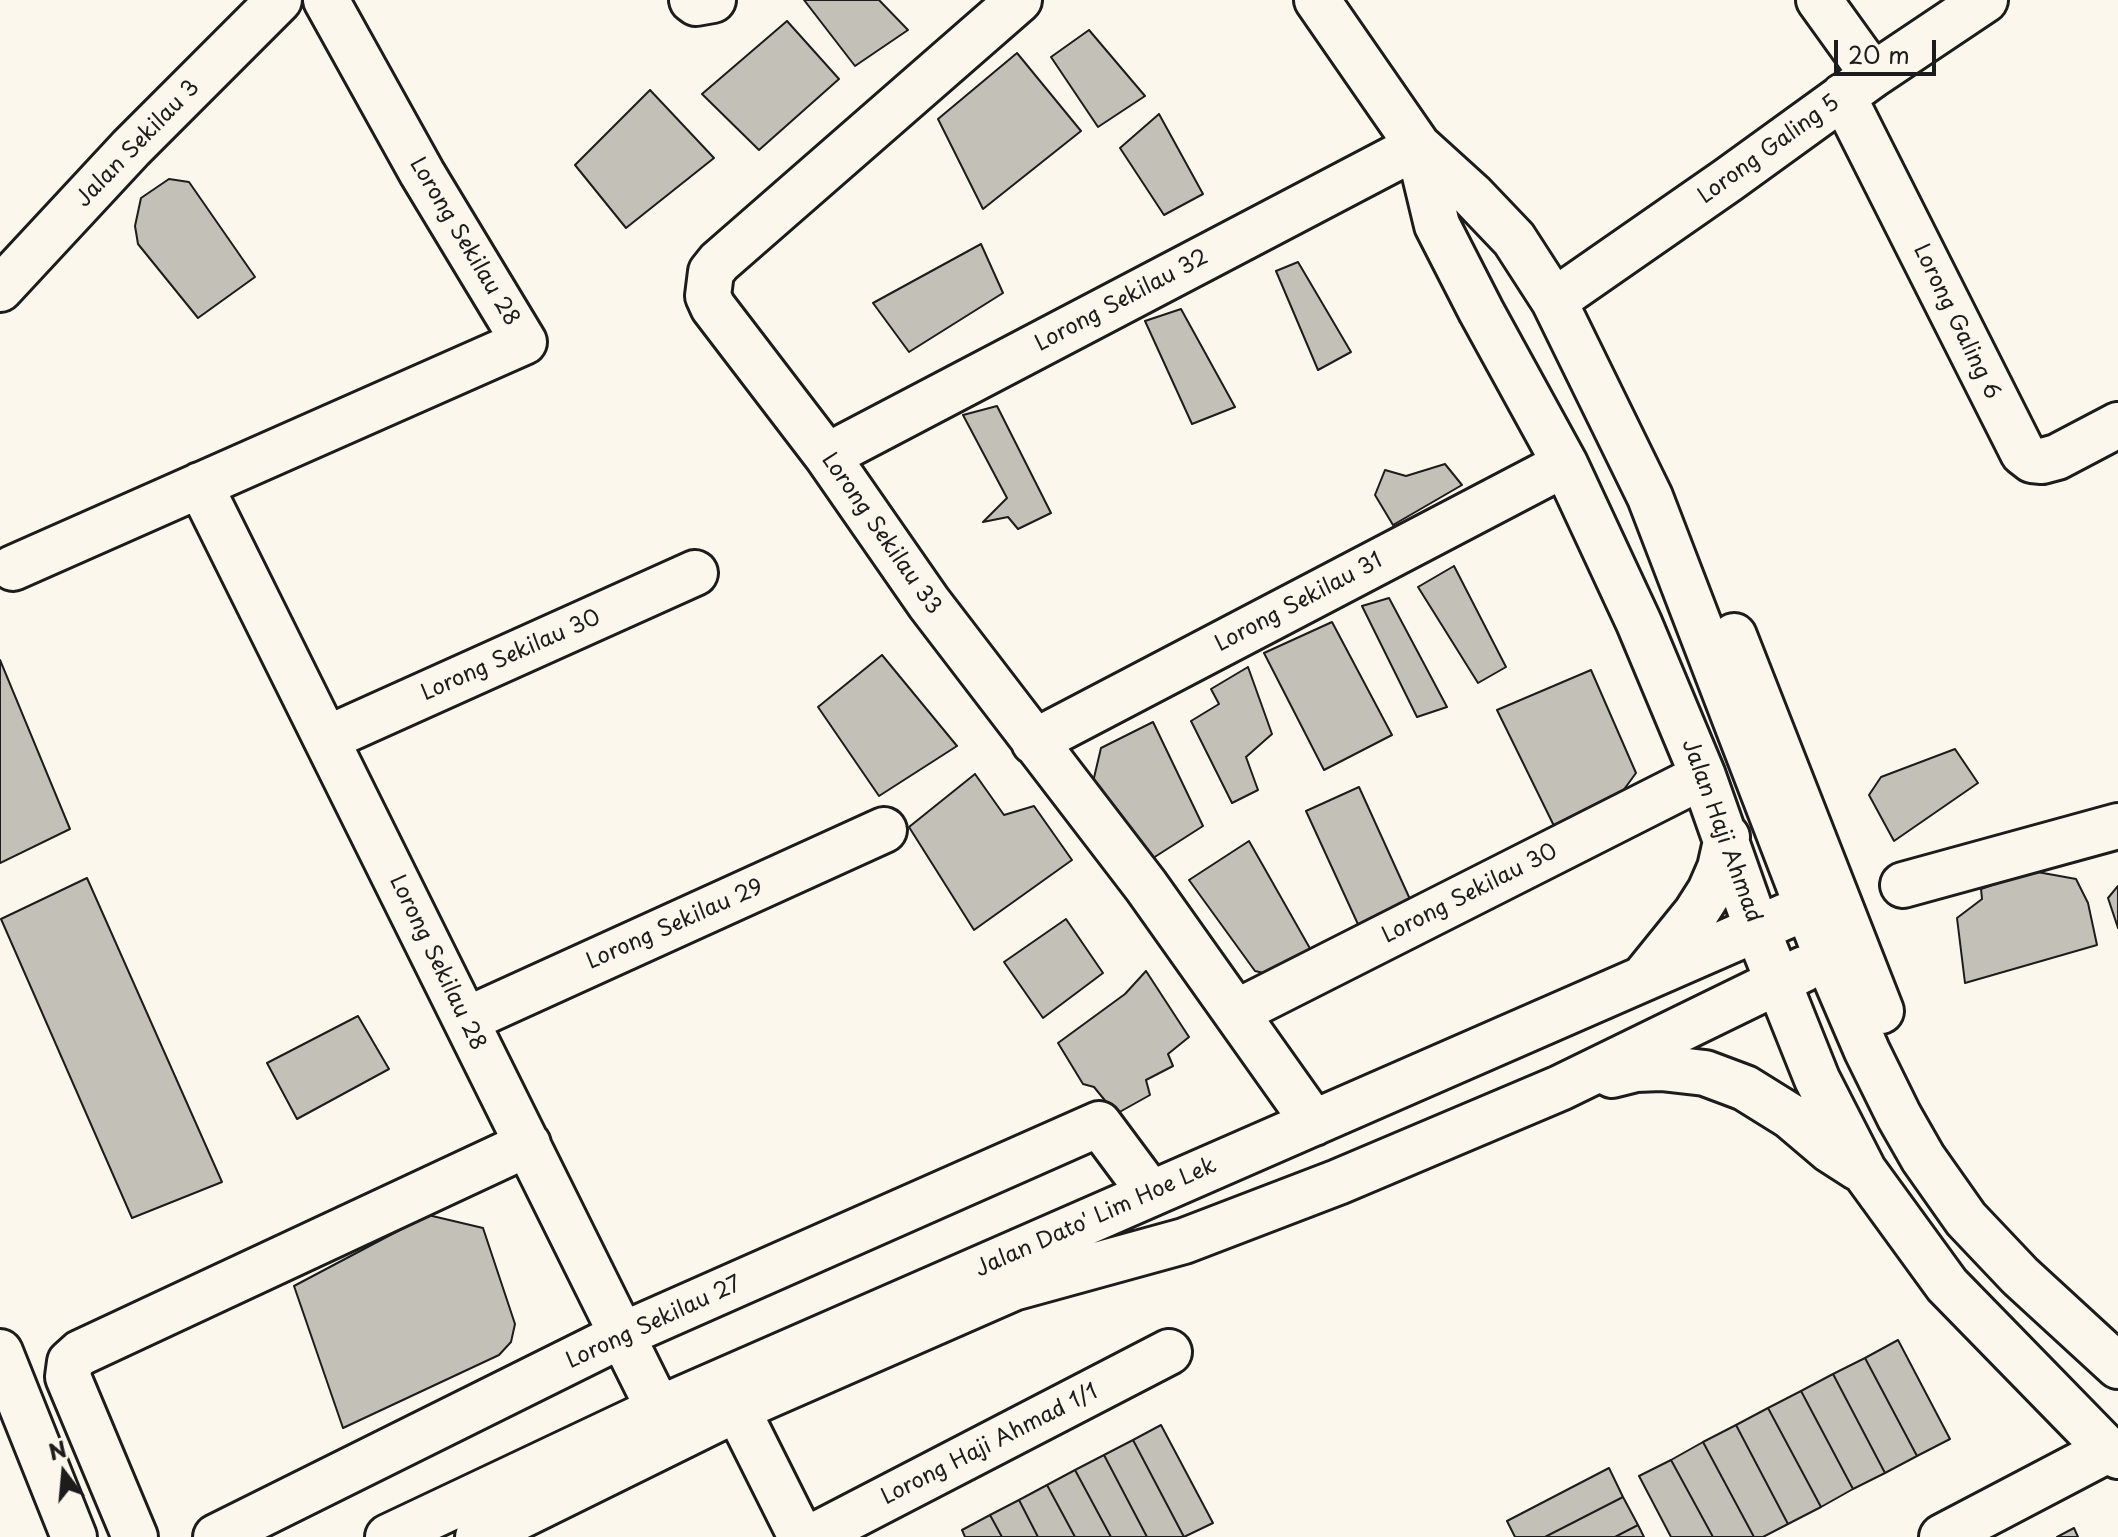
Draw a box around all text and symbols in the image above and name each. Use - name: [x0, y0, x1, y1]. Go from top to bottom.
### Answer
- scale bar: [1838, 24, 1940, 74]
- text: 20 m: [1848, 36, 1910, 72]
- street label: Jalan Sekilau 3: [71, 75, 205, 213]
- street label: Lorong Galing 5: [1693, 90, 1845, 210]
- street label: Lorong Sekilau 28: [403, 153, 525, 331]
- street label: Lorong Galing 6: [1907, 240, 2005, 404]
- street label: Lorong Sekilau 32: [1031, 244, 1213, 358]
- street label: Lorong Sekilau 33: [815, 448, 947, 620]
- street label: Lorong Sekilau 31: [1211, 548, 1387, 658]
- street label: Lorong Sekilau 30: [418, 605, 604, 707]
- street label: Jalan Haji Ahmad: [1676, 736, 1766, 926]
- street label: Lorong Sekilau 30: [1378, 838, 1562, 950]
- street label: Lorong Sekilau 28: [383, 871, 491, 1055]
- street label: Lorong Sekilau 29: [583, 874, 767, 976]
- street label: Jalan Dato' Lim Hoe Lek: [971, 1153, 1221, 1283]
- street label: Lorong Sekilau 27: [562, 1271, 746, 1375]
- street label: Lorong Haji Ahmad 1/1: [877, 1379, 1103, 1511]
- text: N: [44, 1431, 70, 1468]
- north arrow: [24, 1433, 104, 1513]

